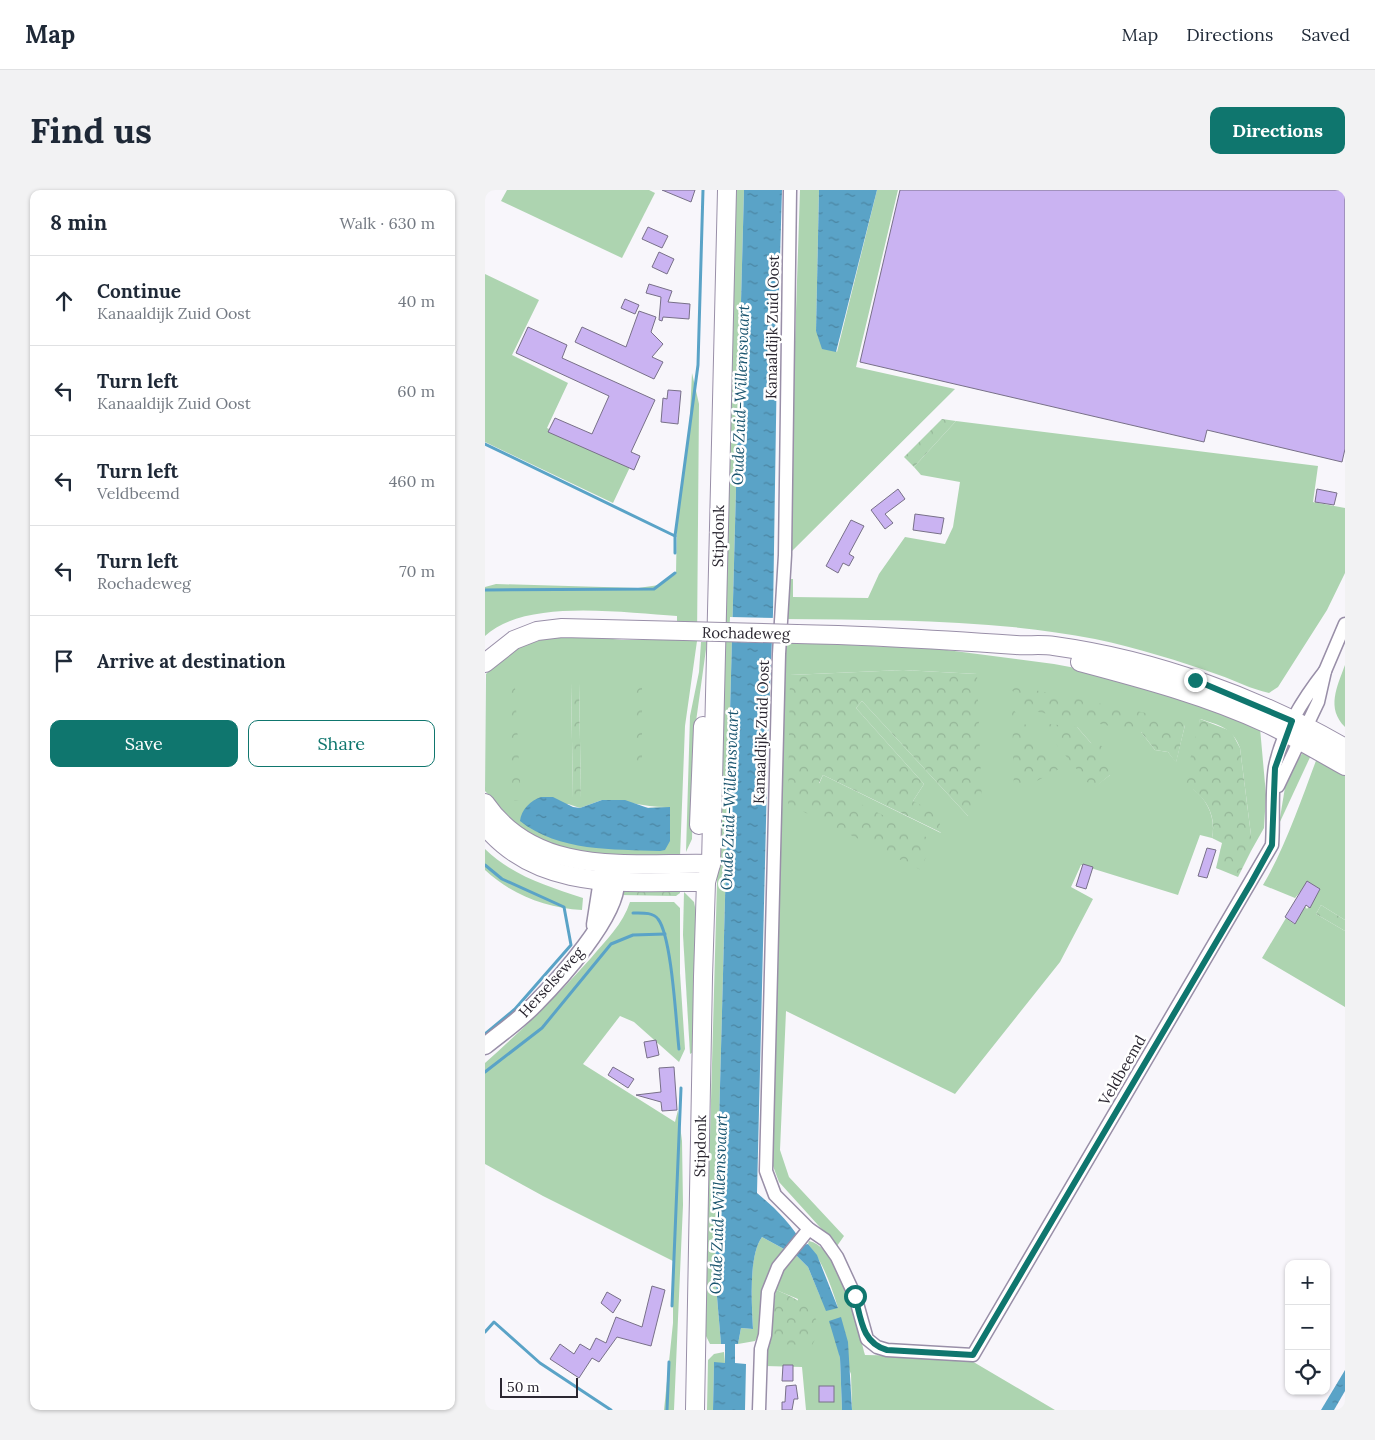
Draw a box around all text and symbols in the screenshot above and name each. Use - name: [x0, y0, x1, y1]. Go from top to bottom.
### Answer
- text: Map: [25, 19, 75, 50]
- text: Map: [1122, 23, 1158, 46]
- text: Directions: [1186, 23, 1273, 46]
- text: Saved: [1301, 23, 1350, 46]
- button: Directions: [1210, 107, 1345, 154]
- text: Find us: [30, 108, 152, 153]
- text: 8 min: [50, 209, 107, 236]
- text: Walk · 630 m: [339, 213, 435, 233]
- street label: Kanaaldijk Zuid Oost: [761, 254, 783, 399]
- text: Continue: [97, 279, 181, 303]
- icon: ahead: [50, 287, 78, 315]
- text: 40 m: [398, 291, 435, 311]
- text: Kanaaldijk Zuid Oost: [97, 303, 251, 323]
- water label: Oude Zuid-Willemsvaart: [727, 304, 753, 486]
- text: Turn left: [97, 369, 178, 393]
- icon: left: [50, 377, 78, 405]
- text: 60 m: [397, 381, 435, 401]
- text: Kanaaldijk Zuid Oost: [97, 393, 251, 413]
- text: Turn left: [97, 459, 178, 483]
- icon: left: [50, 467, 78, 495]
- text: 460 m: [389, 471, 435, 491]
- text: Veldbeemd: [97, 483, 180, 503]
- street label: Stipdonk: [708, 505, 728, 567]
- text: Turn left: [97, 549, 178, 573]
- icon: left: [50, 557, 78, 585]
- text: 70 m: [399, 561, 435, 581]
- text: Rochadeweg: [97, 573, 191, 593]
- street label: Rochadeweg: [702, 623, 791, 643]
- icon: arrive: [50, 647, 78, 675]
- text: Arrive at destination: [97, 649, 286, 673]
- street label: Kanaaldijk Zuid Oost: [749, 659, 773, 804]
- route end: [1184, 669, 1207, 692]
- water label: Oude Zuid-Willemsvaart: [716, 709, 742, 891]
- button: Save: [50, 720, 238, 767]
- button: Share: [248, 720, 435, 767]
- street label: Herselseweg: [514, 942, 588, 1021]
- street label: Veldbeemd: [1094, 1032, 1150, 1109]
- water label: Oude Zuid-Willemsvaart: [705, 1113, 731, 1295]
- street label: Stipdonk: [690, 1115, 710, 1177]
- map controls: [1285, 1260, 1330, 1395]
- button: +: [1285, 1260, 1330, 1305]
- route start: [844, 1285, 867, 1308]
- button: −: [1285, 1305, 1330, 1350]
- button: locate: [1285, 1350, 1330, 1395]
- scale bar: [500, 1375, 577, 1398]
- text: 50 m: [507, 1378, 540, 1396]

